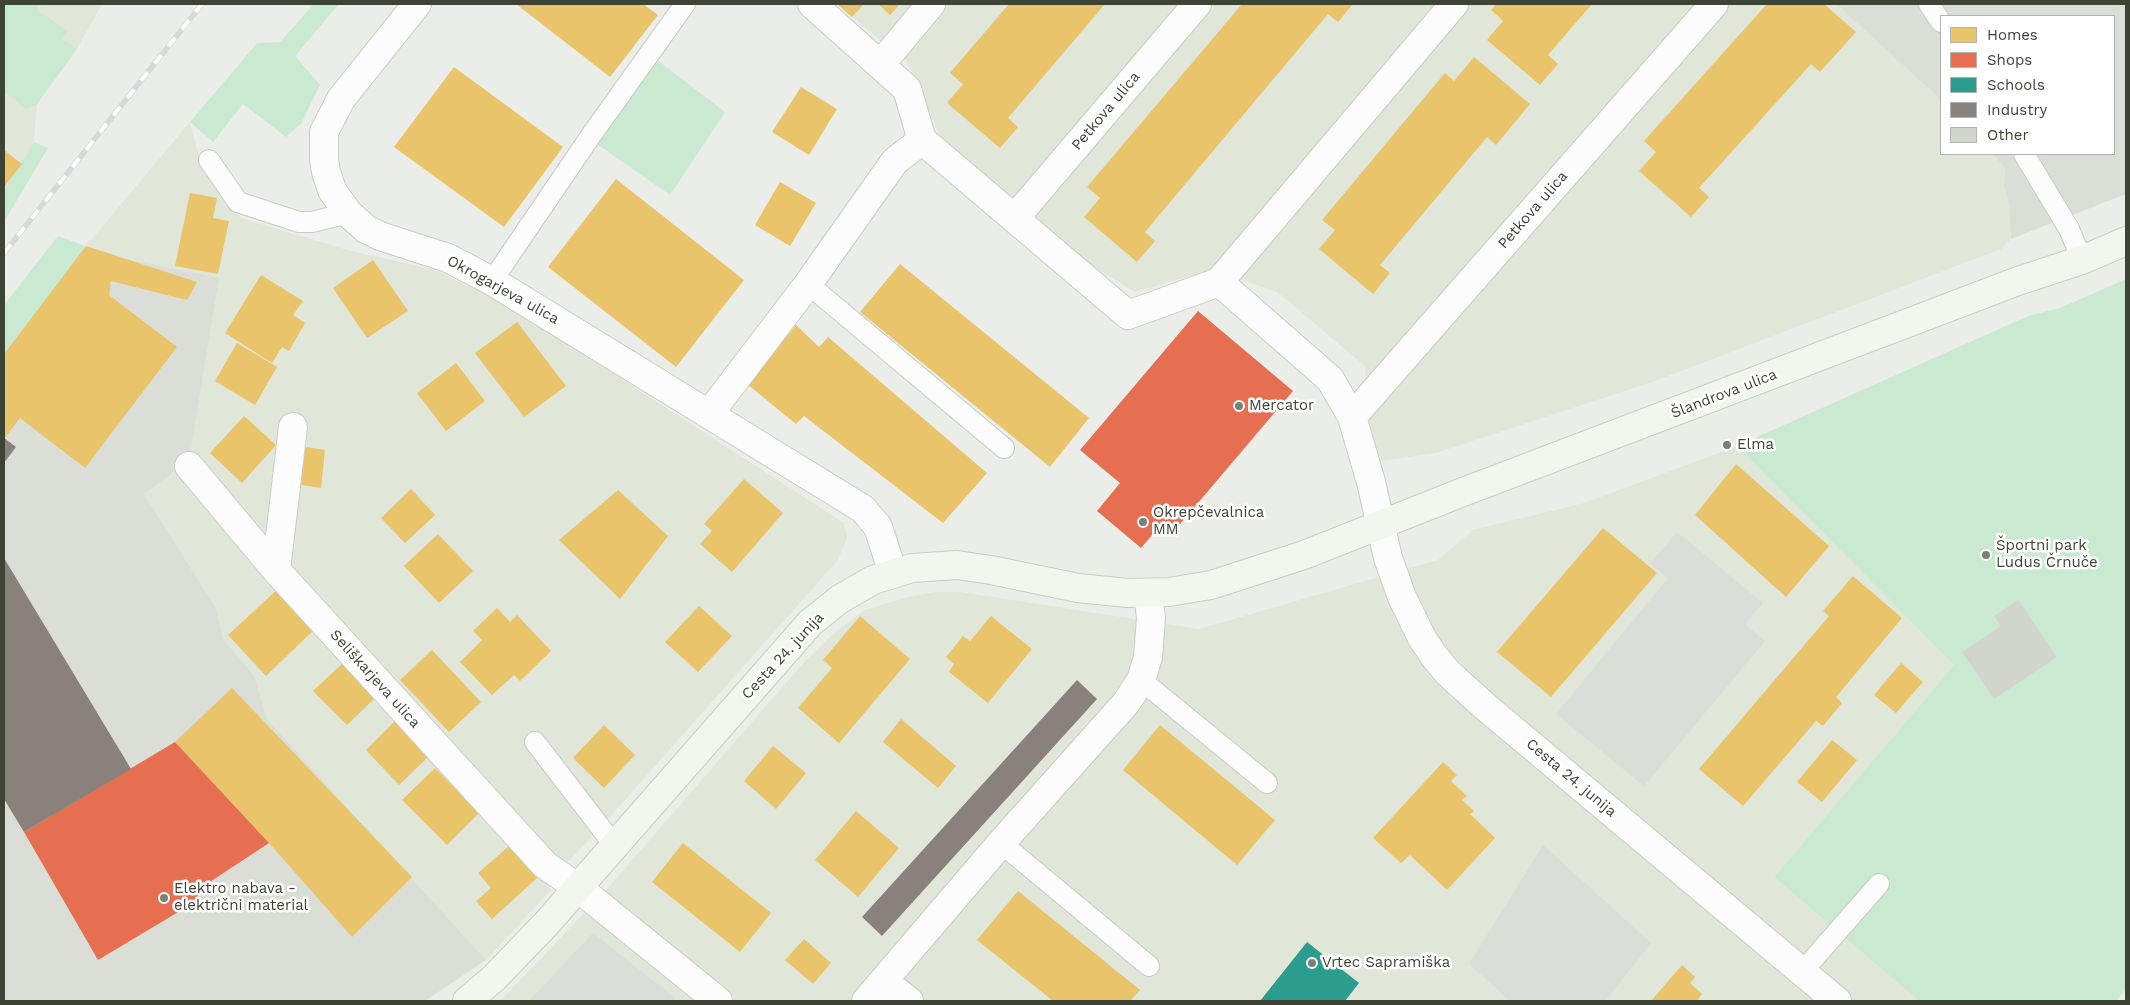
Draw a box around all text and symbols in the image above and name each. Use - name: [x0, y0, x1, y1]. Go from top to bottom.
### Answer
- legend: [1940, 15, 2115, 155]
- text: Homes: [1987, 26, 2038, 44]
- text: Shops: [1987, 51, 2032, 69]
- street label: Petkova ulica: [1068, 68, 1144, 154]
- text: Schools: [1987, 76, 2045, 94]
- text: Industry: [1987, 101, 2047, 119]
- text: Other: [1987, 126, 2029, 144]
- street label: Petkova ulica: [1494, 168, 1572, 252]
- street label: Okrogarjeva ulica: [444, 252, 562, 328]
- street label: Šlandrova ulica: [1668, 365, 1780, 423]
- place label: Mercator: [1249, 397, 1314, 415]
- marker: Mercator: [1233, 400, 1245, 412]
- place label: Elma: [1737, 436, 1774, 454]
- marker: Elma: [1721, 439, 1733, 451]
- place label: Okrepčevalnica MM: [1153, 504, 1264, 539]
- marker: Okrepčevalnica MM: [1137, 516, 1149, 528]
- place label: Športni park Ludus Črnuče: [1996, 537, 2098, 572]
- marker: Športni park Ludus Črnuče: [1980, 549, 1992, 561]
- street label: Cesta 24. junija: [738, 609, 828, 703]
- street label: Seliškarjeva ulica: [326, 626, 424, 732]
- street label: Cesta 24. junija: [1522, 735, 1620, 821]
- place label: Elektro nabava - električni material: [174, 880, 308, 915]
- marker: Elektro nabava - električni material: [158, 892, 170, 904]
- place label: Vrtec Sapramiška: [1322, 954, 1450, 972]
- marker: Vrtec Sapramiška: [1306, 957, 1318, 969]

